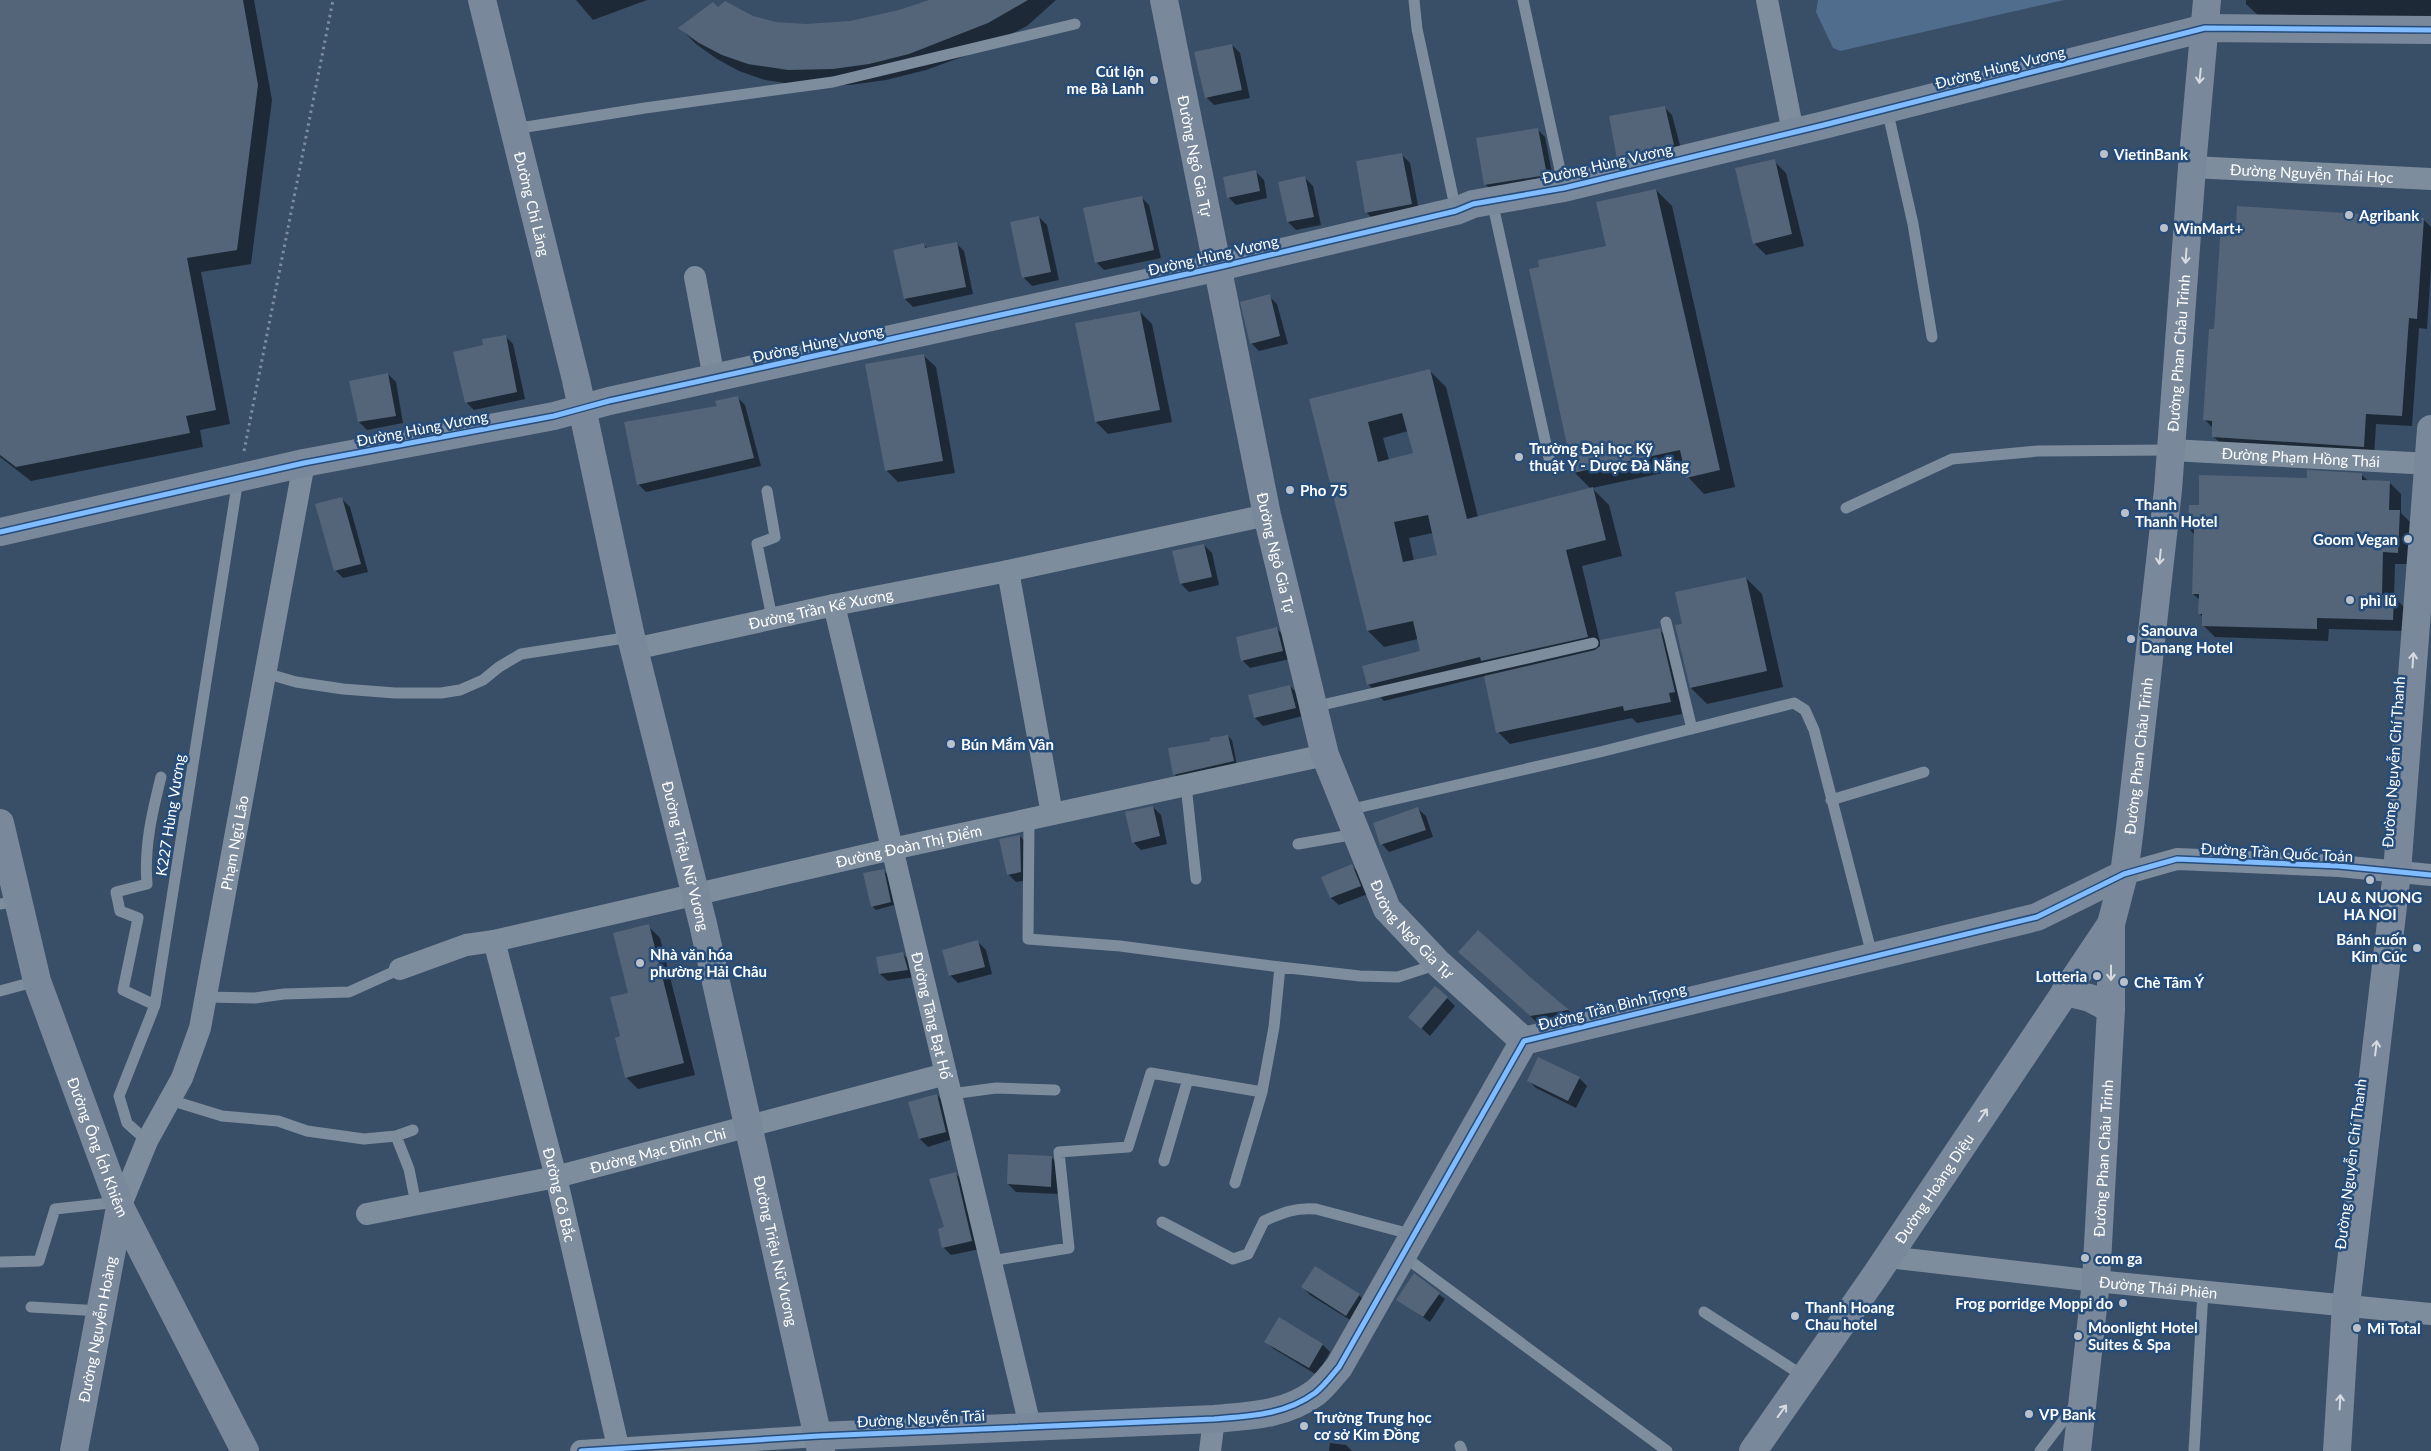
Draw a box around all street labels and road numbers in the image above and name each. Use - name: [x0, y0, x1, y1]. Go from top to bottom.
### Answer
- street label: Đường Hùng Vương: [1933, 42, 2067, 92]
- street label: Đường Ngô Gia Tự: [1174, 94, 1216, 219]
- street label: Đường Hùng Vương: [1540, 139, 1674, 187]
- street label: Đường Chi Lăng: [511, 150, 554, 258]
- street label: Đường Nguyễn Thái Học: [2230, 160, 2394, 186]
- street label: Đường Hùng Vương: [1146, 231, 1280, 279]
- street label: Đường Phan Châu Trinh: [2163, 274, 2193, 432]
- street label: Đường Hùng Vương: [751, 320, 885, 366]
- street label: Đường Hùng Vương: [355, 406, 489, 450]
- street label: Đường Phạm Hồng Thái: [2221, 444, 2380, 470]
- street label: Đường Ngô Gia Tự: [1254, 491, 1299, 615]
- street label: Đường Trần Kế Xương: [747, 585, 895, 633]
- street label: Đường Nguyễn Chí Thanh: [2378, 676, 2408, 848]
- street label: Đường Phan Châu Trinh: [2120, 677, 2156, 836]
- street label: K227 Hùng Vương: [151, 753, 189, 877]
- street label: Đường Triệu Nữ Vương: [658, 779, 713, 933]
- street label: Phạm Ngũ Lão: [217, 794, 252, 891]
- street label: Đường Đoàn Thị Điểm: [834, 821, 983, 871]
- street label: Đường Trần Quốc Toản: [2200, 839, 2354, 865]
- street label: Đường Ngô Gia Tự: [1367, 877, 1458, 982]
- street label: Đường Tăng Bạt Hổ: [908, 950, 956, 1081]
- street label: Đường Trần Bình Trọng: [1536, 979, 1688, 1033]
- street label: Đường Ông Ích Khiêm: [64, 1075, 132, 1220]
- street label: Đường Nguyễn Chí Thanh: [2331, 1078, 2369, 1250]
- street label: Đường Phan Châu Trinh: [2089, 1079, 2116, 1238]
- street label: Đường Mạc Đĩnh Chi: [588, 1124, 728, 1177]
- street label: Đường Hoàng Diệu: [1891, 1130, 1977, 1247]
- street label: Đường Cô Bắc: [540, 1145, 580, 1244]
- street label: Đường Triệu Nữ Vương: [751, 1174, 802, 1328]
- street label: Đường Nguyễn Hoàng: [74, 1254, 120, 1404]
- street label: Đường Thái Phiên: [2098, 1272, 2218, 1302]
- street label: Đường Nguyễn Trãi: [857, 1406, 985, 1430]

